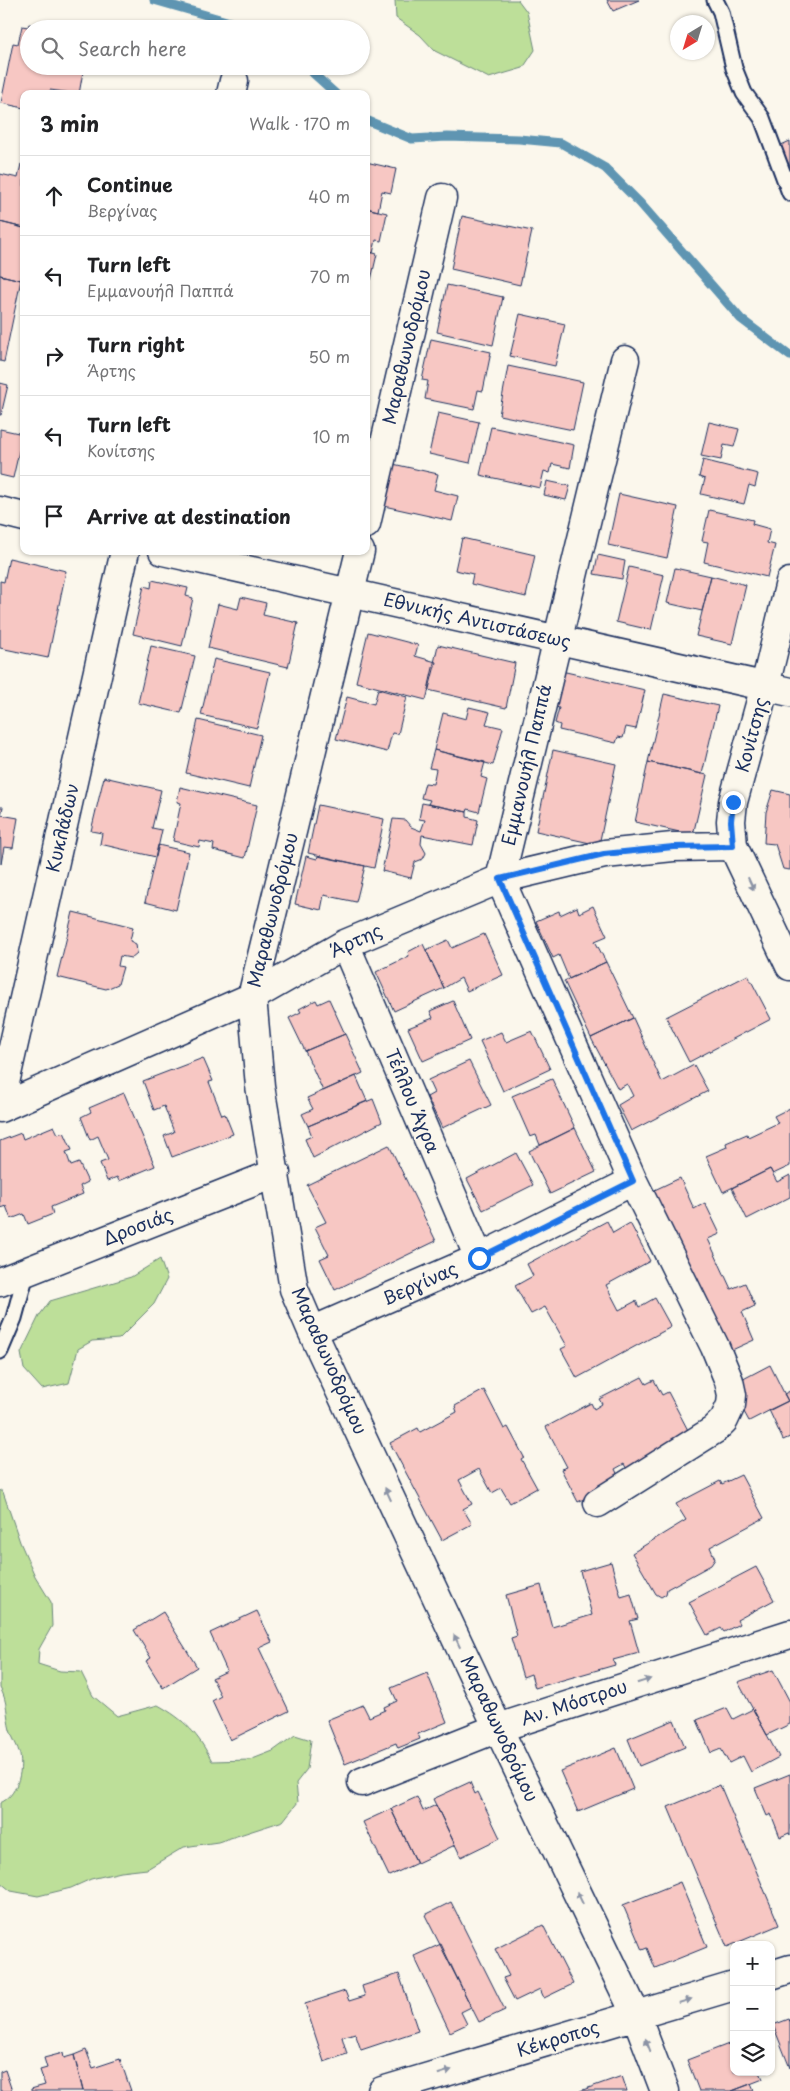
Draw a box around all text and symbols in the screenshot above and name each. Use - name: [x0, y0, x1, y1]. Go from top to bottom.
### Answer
- north arrow: [670, 15, 715, 60]
- search box: [20, 20, 370, 75]
- icon: search: [38, 34, 66, 62]
- text: Search here: [78, 34, 187, 62]
- text: 3 min: [40, 107, 99, 139]
- text: Walk · 170 m: [249, 111, 350, 135]
- text: Continue: [87, 170, 173, 198]
- icon: ahead: [40, 182, 68, 210]
- text: 40 m: [308, 184, 350, 208]
- text: Βεργίνας: [87, 198, 158, 222]
- text: Turn left: [87, 250, 171, 278]
- icon: left: [40, 262, 68, 290]
- text: 70 m: [310, 264, 350, 288]
- street label: Μαραθωνοδρόμου: [375, 266, 437, 427]
- text: Εμμανουήλ Παππά: [87, 278, 234, 302]
- text: Turn right: [87, 330, 185, 358]
- icon: right: [40, 342, 68, 370]
- text: 50 m: [309, 344, 350, 368]
- text: Άρτης: [87, 358, 136, 382]
- text: Turn left: [87, 410, 171, 438]
- icon: left: [40, 422, 68, 450]
- text: 10 m: [313, 424, 350, 448]
- text: Κονίτσης: [87, 438, 155, 462]
- icon: arrive: [40, 502, 68, 530]
- text: Arrive at destination: [87, 502, 291, 530]
- street label: Εθνικής Αντιστάσεως: [381, 585, 574, 654]
- street label: Εμμανουήλ Παππά: [494, 681, 557, 848]
- street label: Κονίτσης: [728, 694, 774, 775]
- street label: Κυκλάδων: [38, 781, 85, 875]
- route end: [722, 791, 745, 814]
- street label: Μαραθωνοδρόμου: [239, 829, 304, 990]
- one-way arrow: [747, 876, 756, 891]
- street label: Άρτης: [325, 916, 386, 964]
- street label: Τέλλου Άγρα: [379, 1044, 448, 1157]
- street label: Δροσιάς: [99, 1200, 176, 1251]
- route start: [468, 1247, 491, 1270]
- street label: Βεργίνας: [378, 1254, 461, 1311]
- street label: Μαραθωνοδρόμου: [286, 1282, 375, 1438]
- one-way arrow: [384, 1486, 393, 1501]
- one-way arrow: [453, 1634, 461, 1648]
- street label: Μαραθωνοδρόμου: [455, 1651, 546, 1806]
- street label: Αν. Μόστρου: [517, 1672, 630, 1732]
- one-way arrow: [637, 1676, 652, 1684]
- one-way arrow: [576, 1891, 584, 1905]
- map controls: [730, 1941, 775, 2076]
- button: +: [730, 1941, 775, 1986]
- button: −: [730, 1986, 775, 2031]
- one-way arrow: [678, 1996, 693, 2004]
- street label: Κέκροπος: [513, 2012, 602, 2063]
- button: layers: [730, 2031, 775, 2076]
- one-way arrow: [644, 2038, 651, 2053]
- one-way arrow: [438, 2068, 453, 2076]

